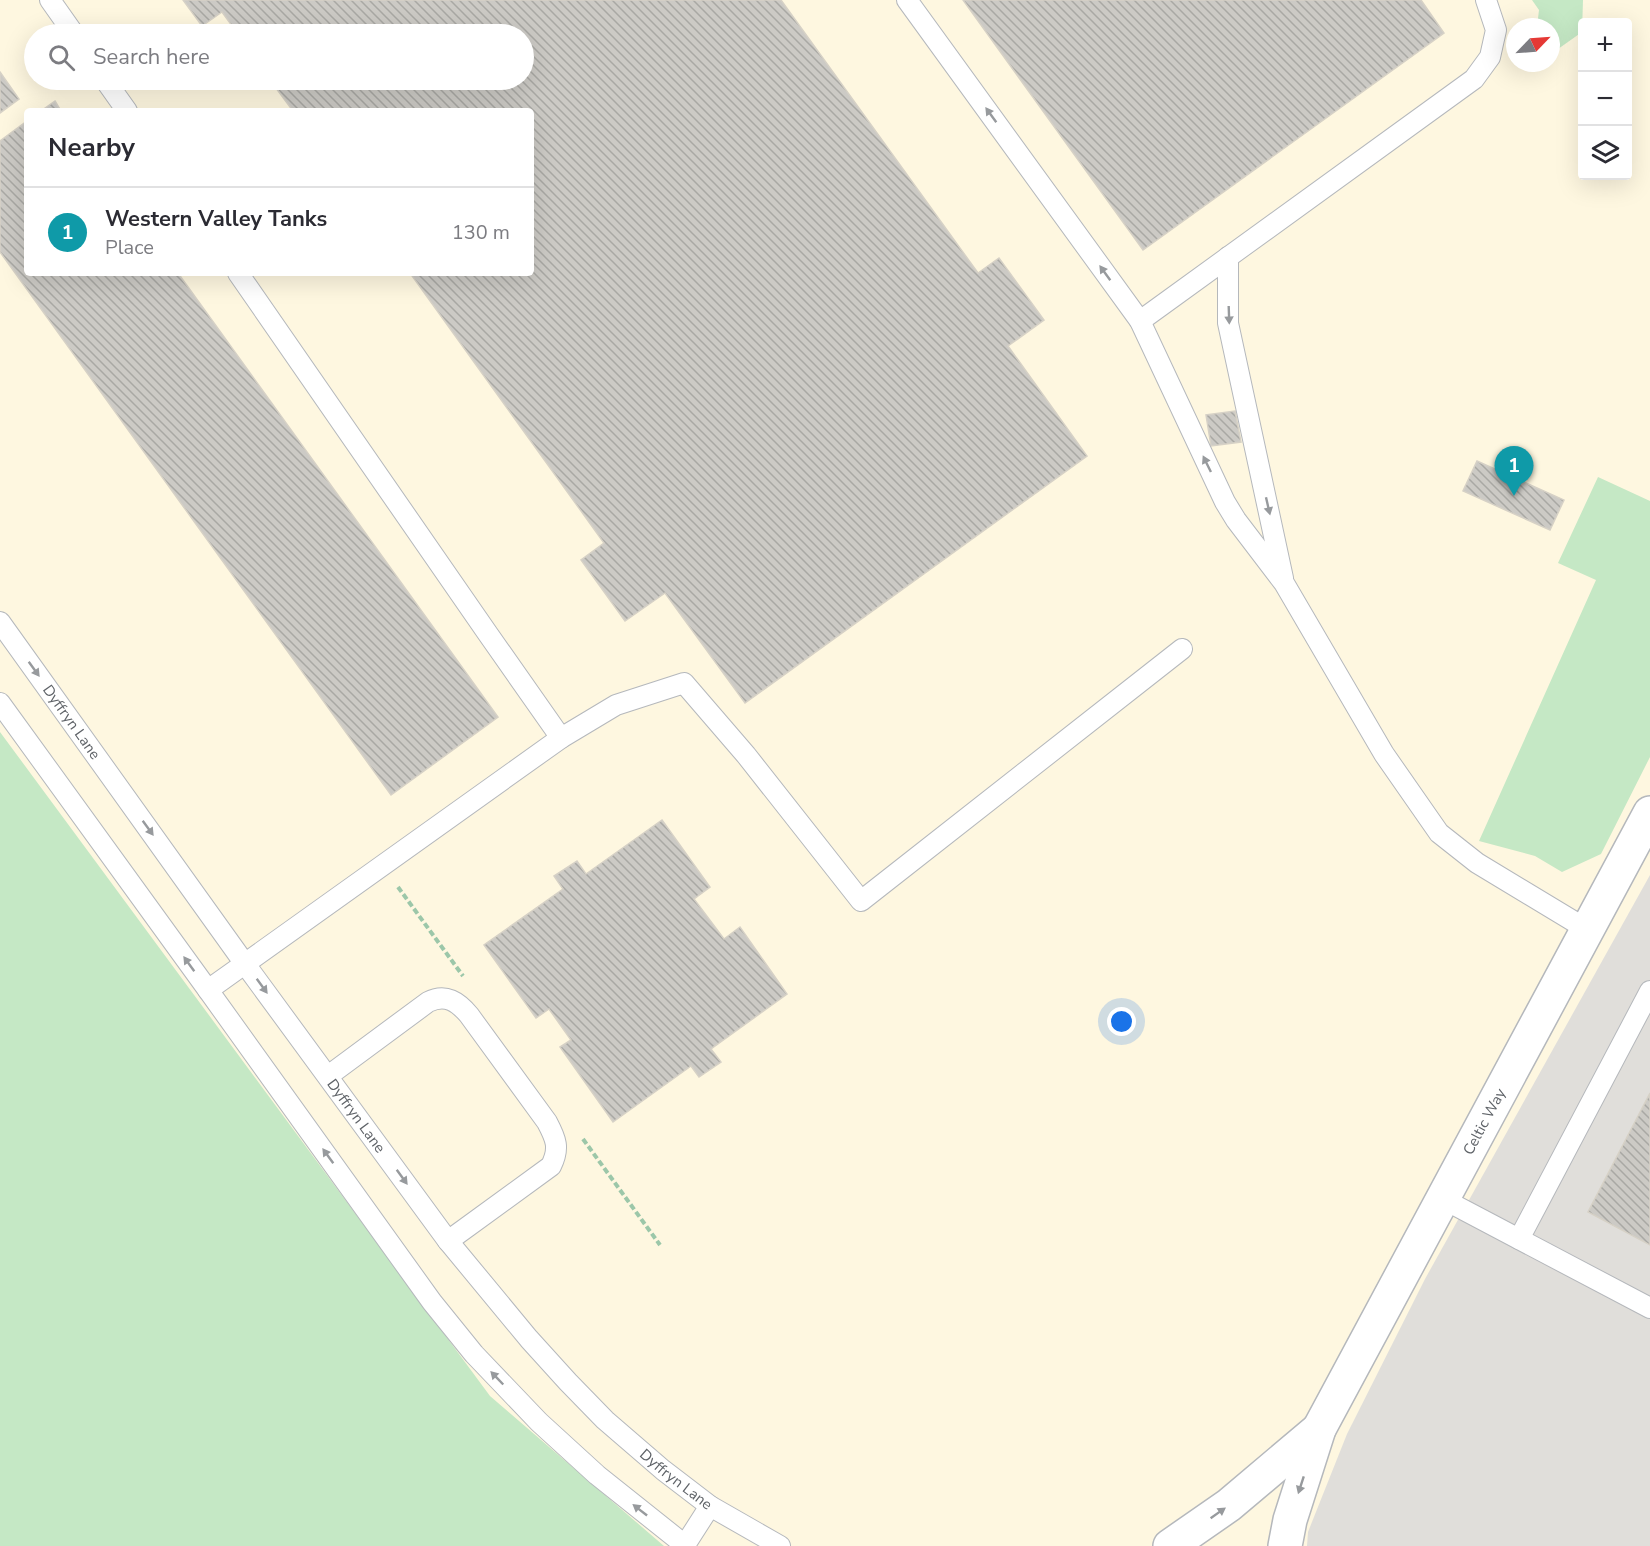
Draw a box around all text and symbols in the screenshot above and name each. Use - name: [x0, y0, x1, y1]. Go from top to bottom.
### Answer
- north arrow: [1506, 18, 1560, 72]
- map controls: [1578, 18, 1632, 180]
- button: +: [1578, 18, 1632, 72]
- search box: [24, 24, 534, 90]
- icon: search: [45, 41, 78, 74]
- text: Search here: [93, 42, 210, 72]
- button: −: [1578, 72, 1632, 126]
- one-way arrow: [985, 108, 997, 124]
- button: layers: [1578, 126, 1632, 180]
- text: Nearby: [48, 130, 135, 165]
- text: Western Valley Tanks: [105, 204, 327, 234]
- text: 1: [62, 219, 74, 246]
- text: 130 m: [452, 219, 510, 246]
- text: Place: [105, 234, 154, 261]
- one-way arrow: [1099, 266, 1111, 282]
- one-way arrow: [1224, 306, 1233, 325]
- pin: 1: [1494, 446, 1534, 496]
- one-way arrow: [1203, 456, 1212, 473]
- one-way arrow: [1264, 497, 1273, 516]
- one-way arrow: [28, 661, 40, 677]
- street label: Dyffryn Lane: [38, 681, 105, 763]
- one-way arrow: [142, 819, 154, 835]
- one-way arrow: [184, 956, 196, 971]
- one-way arrow: [256, 977, 268, 993]
- your location: [1107, 1007, 1136, 1036]
- street label: Dyffryn Lane: [322, 1075, 390, 1157]
- street label: Celtic Way: [1458, 1085, 1510, 1158]
- one-way arrow: [322, 1149, 334, 1164]
- one-way arrow: [395, 1170, 407, 1185]
- one-way arrow: [490, 1370, 504, 1385]
- street label: Dyffryn Lane: [636, 1444, 716, 1514]
- one-way arrow: [1296, 1476, 1305, 1494]
- one-way arrow: [632, 1503, 648, 1516]
- one-way arrow: [1210, 1507, 1226, 1519]

